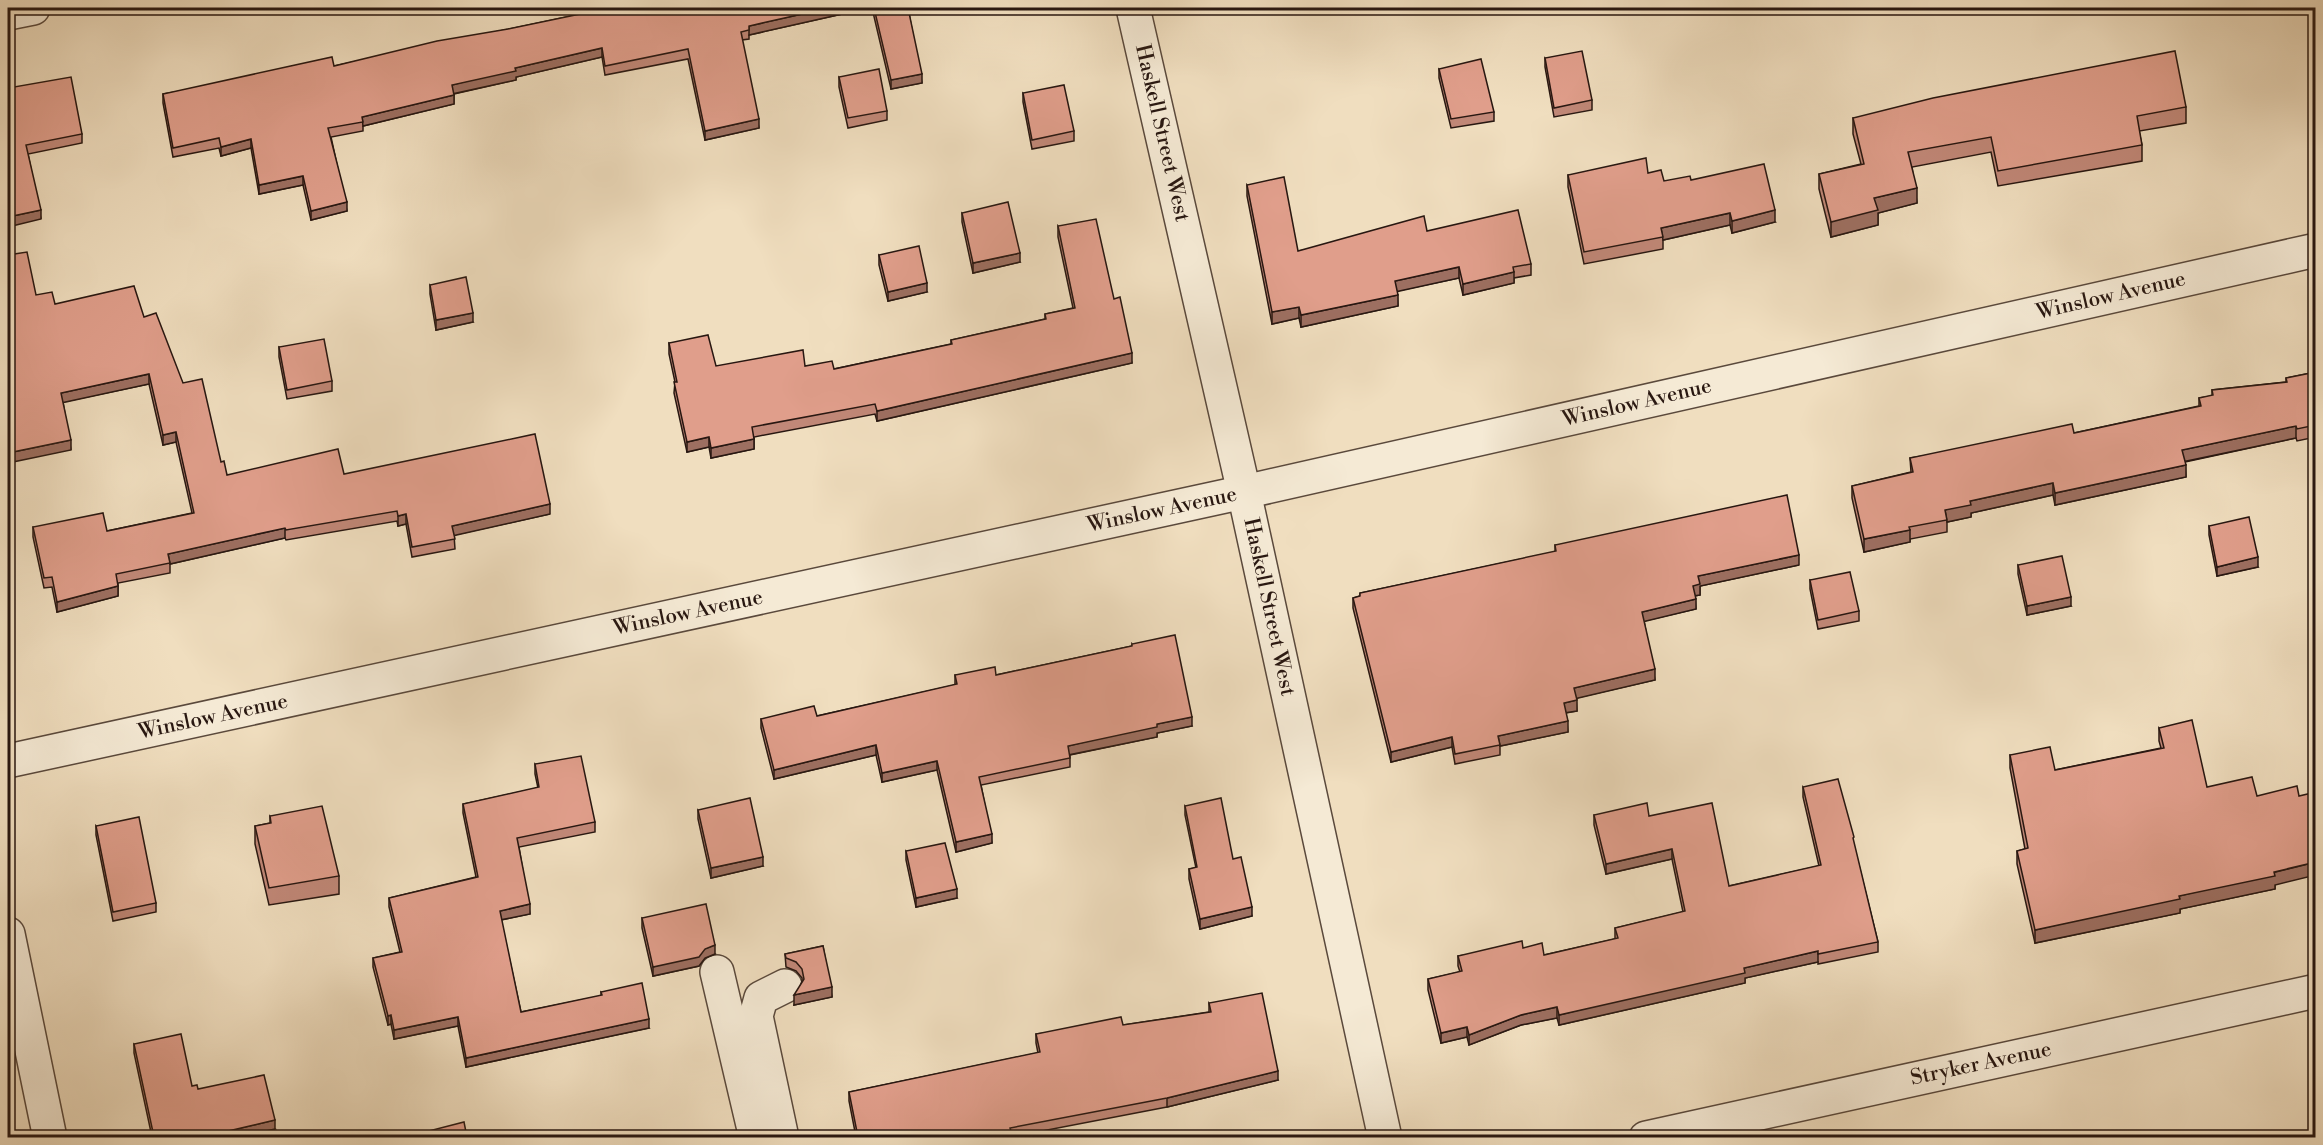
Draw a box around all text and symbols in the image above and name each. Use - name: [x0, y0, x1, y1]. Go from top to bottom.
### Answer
- street label: Haskell Street West: [1129, 42, 1195, 225]
- street label: Winslow Avenue: [2033, 266, 2188, 326]
- street label: Winslow Avenue: [1559, 373, 1714, 433]
- street label: Winslow Avenue: [1084, 481, 1239, 539]
- street label: Haskell Street West: [1237, 516, 1301, 699]
- street label: Winslow Avenue: [610, 584, 765, 642]
- street label: Winslow Avenue: [135, 688, 290, 746]
- street label: Stryker Avenue: [1908, 1036, 2054, 1092]

